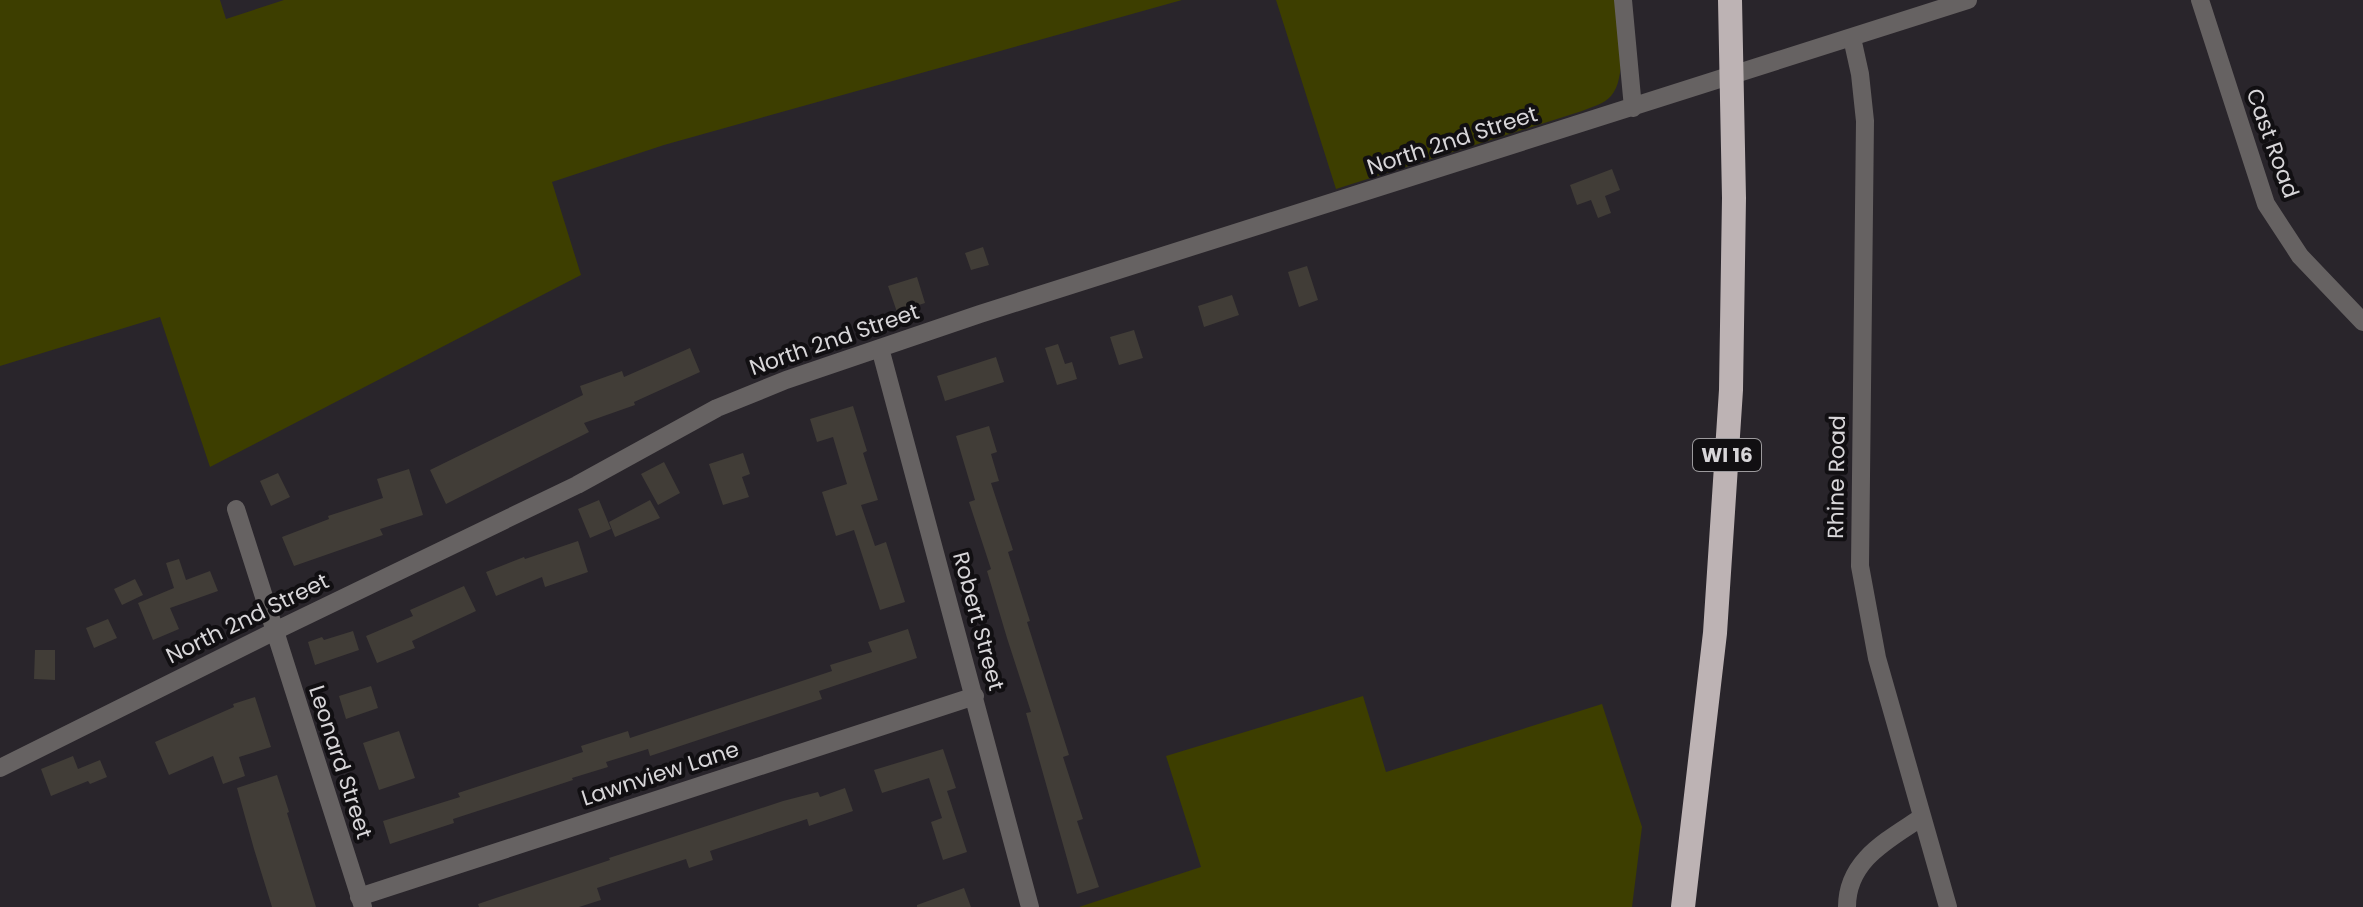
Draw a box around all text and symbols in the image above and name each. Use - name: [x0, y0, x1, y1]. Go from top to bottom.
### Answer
- street label: Cast Road: [2238, 84, 2307, 202]
- street label: North 2nd Street: [1363, 98, 1541, 183]
- street label: North 2nd Street: [745, 296, 923, 383]
- street label: Rhine Road: [1820, 415, 1853, 539]
- road number: WI 16: [1693, 439, 1761, 471]
- street label: Robert Street: [945, 548, 1012, 694]
- street label: North 2nd Street: [161, 566, 334, 671]
- street label: Leonard Street: [301, 681, 380, 843]
- street label: Lawnview Lane: [577, 733, 743, 814]

